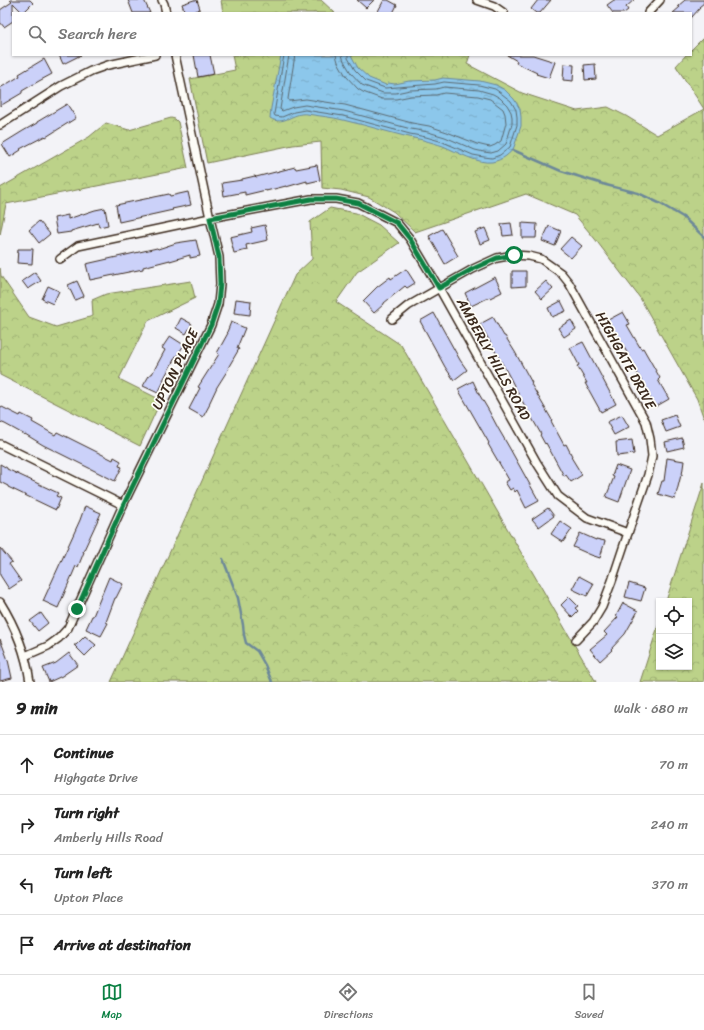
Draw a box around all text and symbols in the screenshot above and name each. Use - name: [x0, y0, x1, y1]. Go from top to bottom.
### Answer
- search box: [12, 12, 692, 56]
- text: Search here: [58, 21, 137, 47]
- icon: search: [26, 23, 48, 45]
- route start: [505, 246, 523, 264]
- street label: AMBERLY HILLS ROAD: [449, 292, 538, 426]
- street label: HIGHGATE DRIVE: [588, 306, 664, 415]
- street label: UPTON PLACE: [145, 323, 207, 414]
- map controls: [656, 598, 692, 670]
- button: locate: [656, 598, 692, 634]
- route end: [68, 600, 86, 618]
- button: layers: [656, 634, 692, 670]
- text: 9 min: [16, 693, 58, 723]
- text: Walk · 680 m: [614, 697, 688, 720]
- text: Continue: [54, 740, 114, 766]
- text: 70 m: [659, 753, 688, 776]
- icon: ahead: [16, 754, 38, 776]
- text: Highgate Drive: [54, 766, 138, 789]
- text: Turn right: [54, 800, 119, 826]
- text: 240 m: [651, 813, 688, 836]
- icon: right: [16, 814, 38, 836]
- text: Amberly Hills Road: [54, 826, 163, 849]
- text: Turn left: [54, 860, 112, 886]
- text: 370 m: [652, 873, 688, 896]
- icon: left: [16, 874, 38, 896]
- text: Upton Place: [54, 886, 123, 909]
- text: Arrive at destination: [54, 932, 191, 958]
- icon: arrive: [16, 934, 38, 956]
- tab: Map: [101, 981, 123, 1024]
- tab: Directions: [324, 981, 373, 1024]
- tab: Saved: [574, 981, 603, 1024]

